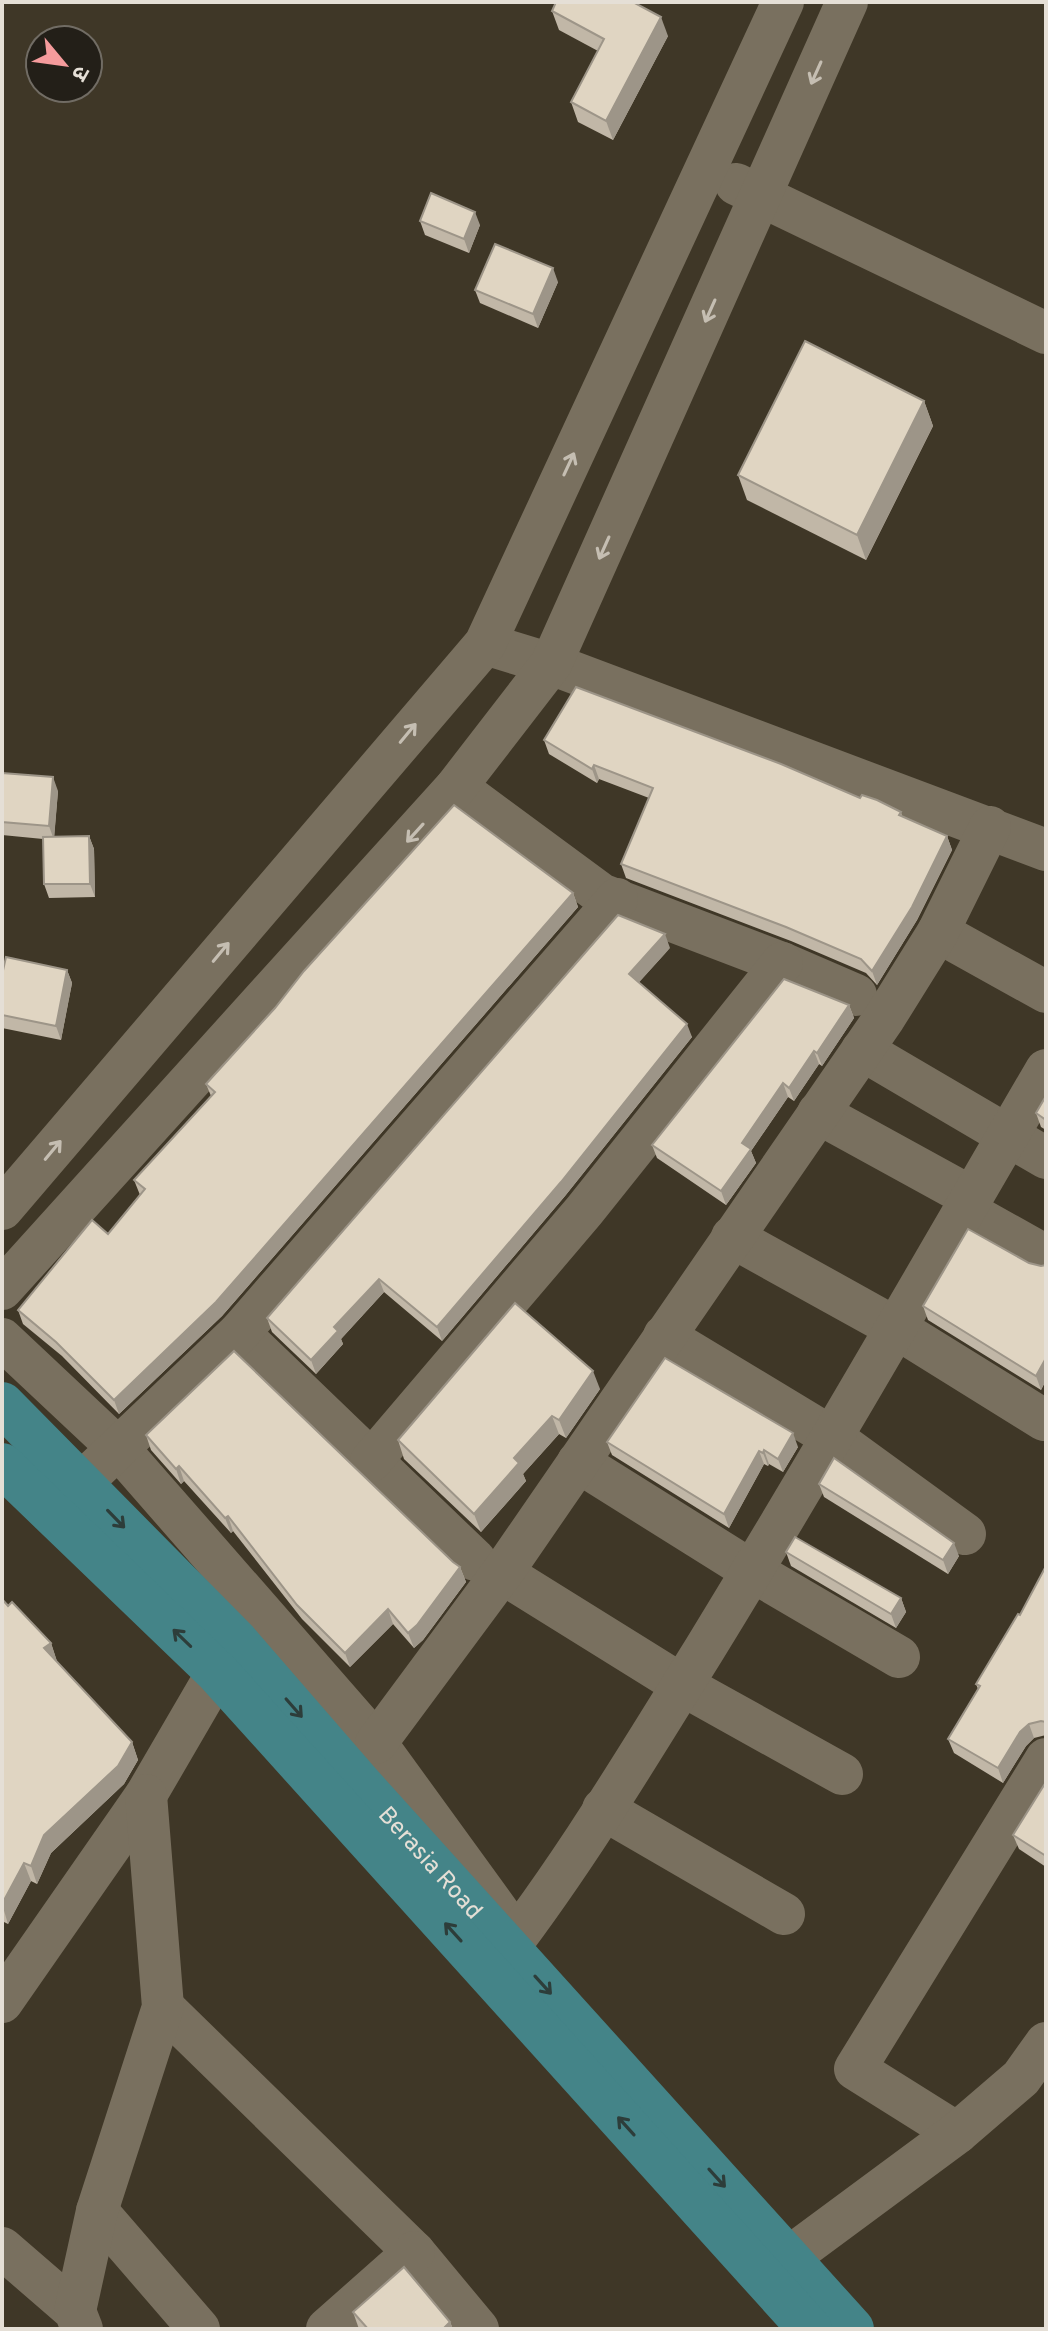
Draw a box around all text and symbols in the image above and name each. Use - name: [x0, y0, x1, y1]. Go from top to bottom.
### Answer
- north arrow: [24, 24, 104, 104]
- text: उ: [64, 60, 94, 86]
- one-way arrow: [807, 60, 822, 85]
- one-way arrow: [702, 299, 717, 323]
- one-way arrow: [562, 452, 577, 476]
- one-way arrow: [595, 535, 610, 560]
- one-way arrow: [399, 723, 417, 743]
- one-way arrow: [407, 822, 425, 842]
- one-way arrow: [212, 942, 230, 962]
- one-way arrow: [44, 1140, 62, 1160]
- one-way arrow: [106, 1509, 125, 1528]
- one-way arrow: [172, 1629, 192, 1648]
- one-way arrow: [285, 1698, 303, 1718]
- street label: Berasia Road: [371, 1801, 488, 1927]
- one-way arrow: [444, 1923, 462, 1943]
- one-way arrow: [533, 1974, 551, 1994]
- one-way arrow: [618, 2116, 636, 2136]
- one-way arrow: [707, 2168, 726, 2188]

